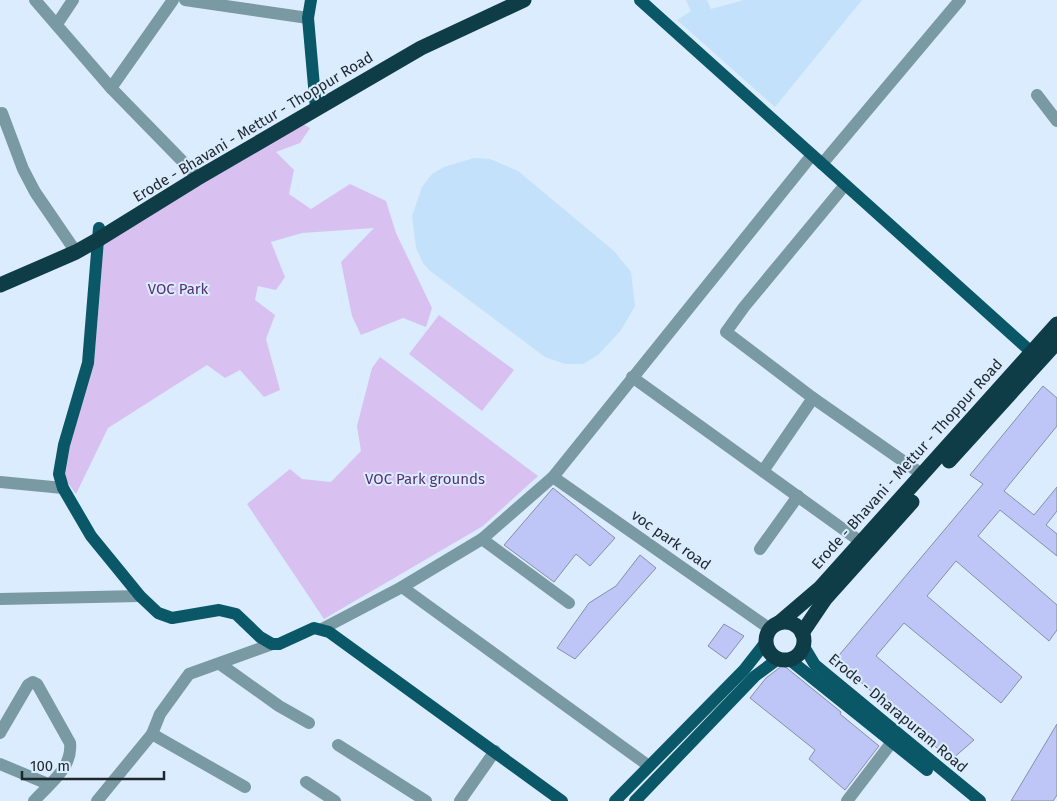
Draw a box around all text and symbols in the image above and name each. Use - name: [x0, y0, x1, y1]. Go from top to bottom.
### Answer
- street label: Erode - Bhavani - Mettur - Thoppur Road: [130, 48, 376, 206]
- park label: VOC Park: [148, 280, 209, 298]
- street label: Erode - Bhavani - Mettur - Thoppur Road: [808, 355, 1006, 573]
- park label: VOC Park grounds: [365, 470, 485, 488]
- street label: voc park road: [628, 506, 714, 574]
- street label: Erode - Dharapuram Road: [825, 650, 971, 776]
- scale bar: [22, 748, 165, 780]
- text: 100 m: [30, 757, 70, 775]

